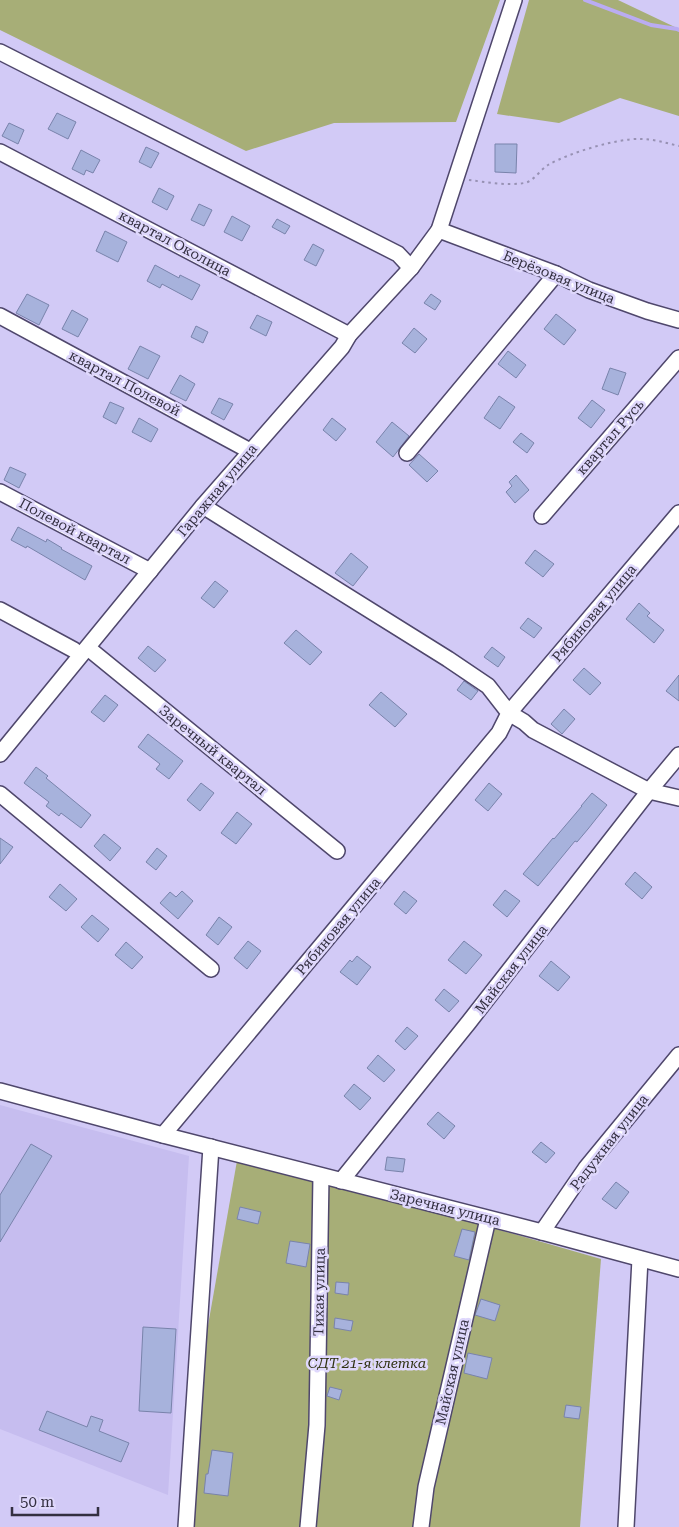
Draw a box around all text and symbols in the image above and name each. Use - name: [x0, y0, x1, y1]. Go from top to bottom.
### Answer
- street label: квартал Околица: [116, 207, 234, 279]
- street label: Берёзовая улица: [501, 247, 618, 307]
- street label: квартал Полевой: [67, 347, 183, 419]
- street label: квартал Русь: [573, 396, 647, 478]
- street label: Гаражная улица: [174, 440, 260, 539]
- street label: Полевой квартал: [17, 495, 133, 567]
- street label: Рябиновая улица: [549, 561, 640, 665]
- street label: Заречный квартал: [156, 702, 270, 798]
- street label: Рябиновая улица: [293, 874, 384, 978]
- street label: Майская улица: [471, 921, 551, 1017]
- street label: Радужная улица: [567, 1091, 652, 1193]
- street label: Заречная улица: [388, 1186, 502, 1229]
- street label: Тихая улица: [310, 1247, 328, 1336]
- street label: Майская улица: [432, 1317, 472, 1427]
- park label: СДТ 21-я клетка: [308, 1355, 426, 1371]
- scale bar: [12, 1484, 99, 1516]
- text: 50 m: [20, 1493, 55, 1511]

